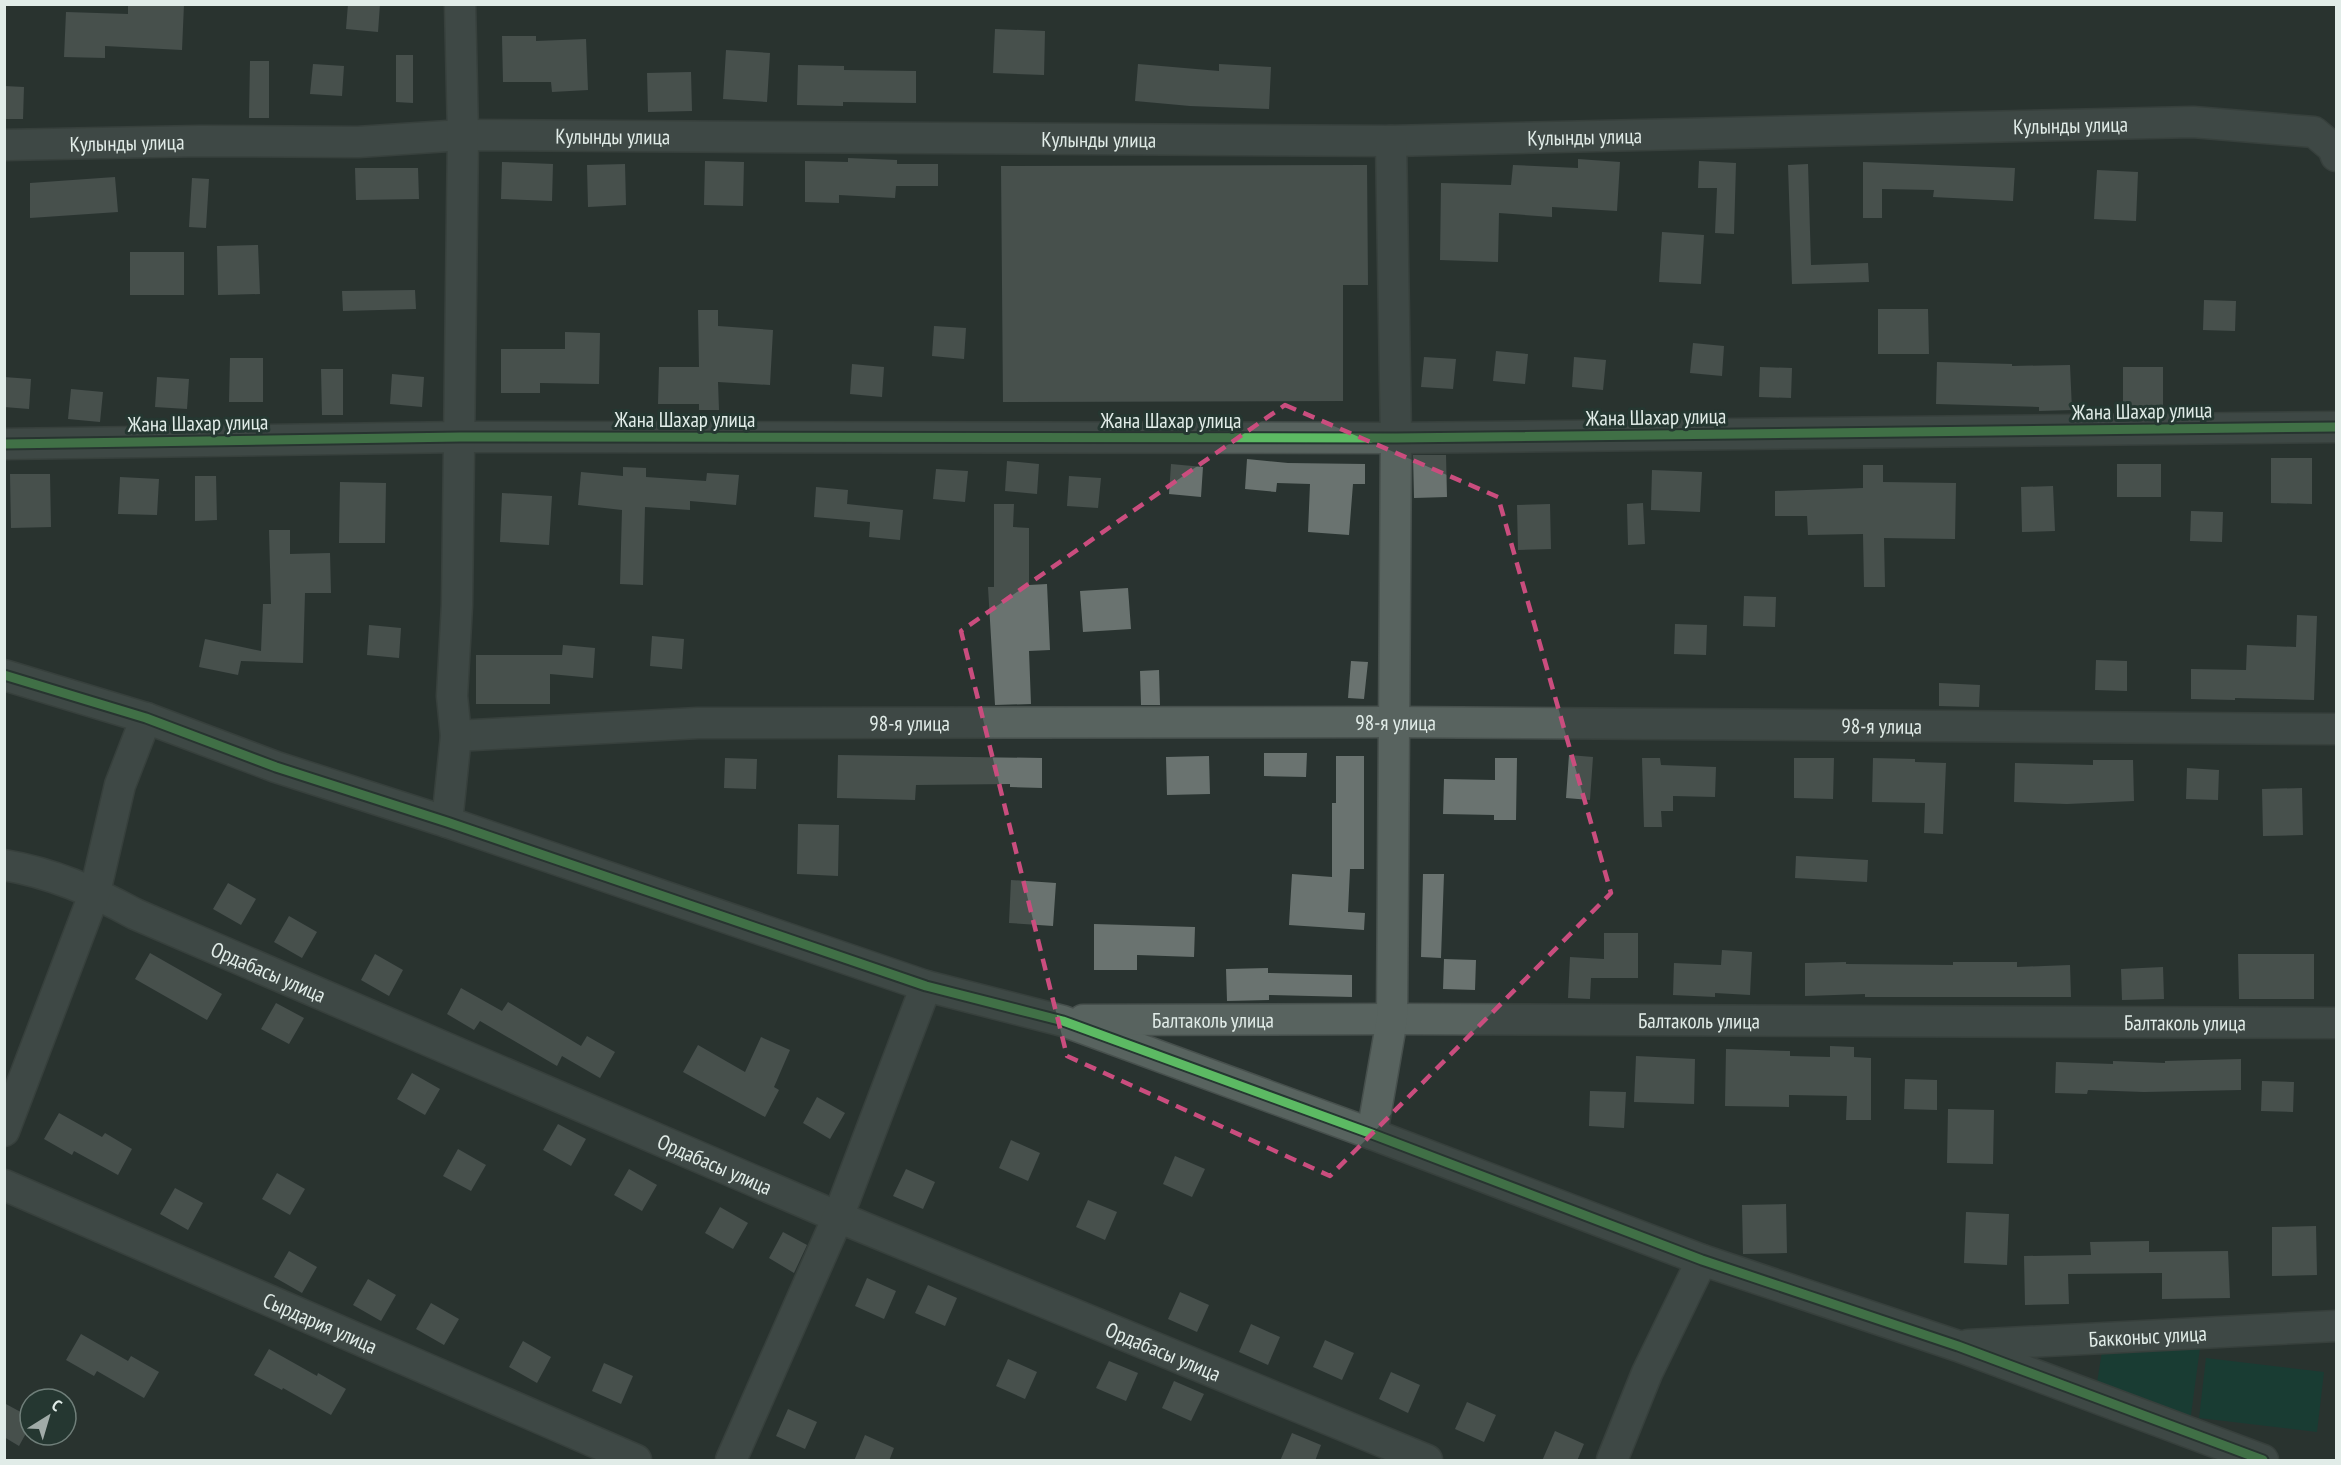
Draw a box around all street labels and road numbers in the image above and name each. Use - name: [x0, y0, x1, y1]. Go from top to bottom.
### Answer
- street label: Кулынды улица: [2013, 110, 2128, 140]
- street label: Кулынды улица: [555, 122, 670, 150]
- street label: Кулынды улица: [1527, 122, 1642, 151]
- street label: Кулынды улица: [1041, 125, 1156, 153]
- street label: Кулынды улица: [69, 128, 185, 157]
- street label: Жана Шахар улица: [2070, 396, 2213, 426]
- street label: Жана Шахар улица: [1584, 402, 1727, 432]
- street label: Жана Шахар улица: [614, 406, 755, 433]
- street label: Жана Шахар улица: [1100, 407, 1241, 434]
- street label: Жана Шахар улица: [126, 408, 269, 438]
- street label: 98-я улица: [1355, 708, 1436, 736]
- street label: 98-я улица: [869, 709, 950, 736]
- street label: 98-я улица: [1841, 712, 1922, 739]
- street label: Ордабасы улица: [207, 935, 330, 1008]
- street label: Балтаколь улица: [1152, 1006, 1274, 1033]
- street label: Балтаколь улица: [1638, 1007, 1760, 1034]
- street label: Балтаколь улица: [2124, 1009, 2246, 1036]
- street label: Ордабасы улица: [653, 1127, 776, 1200]
- street label: Сырдария улица: [259, 1286, 382, 1359]
- street label: Ордабасы улица: [1102, 1315, 1225, 1387]
- street label: Бакконыс улица: [2088, 1319, 2208, 1352]

